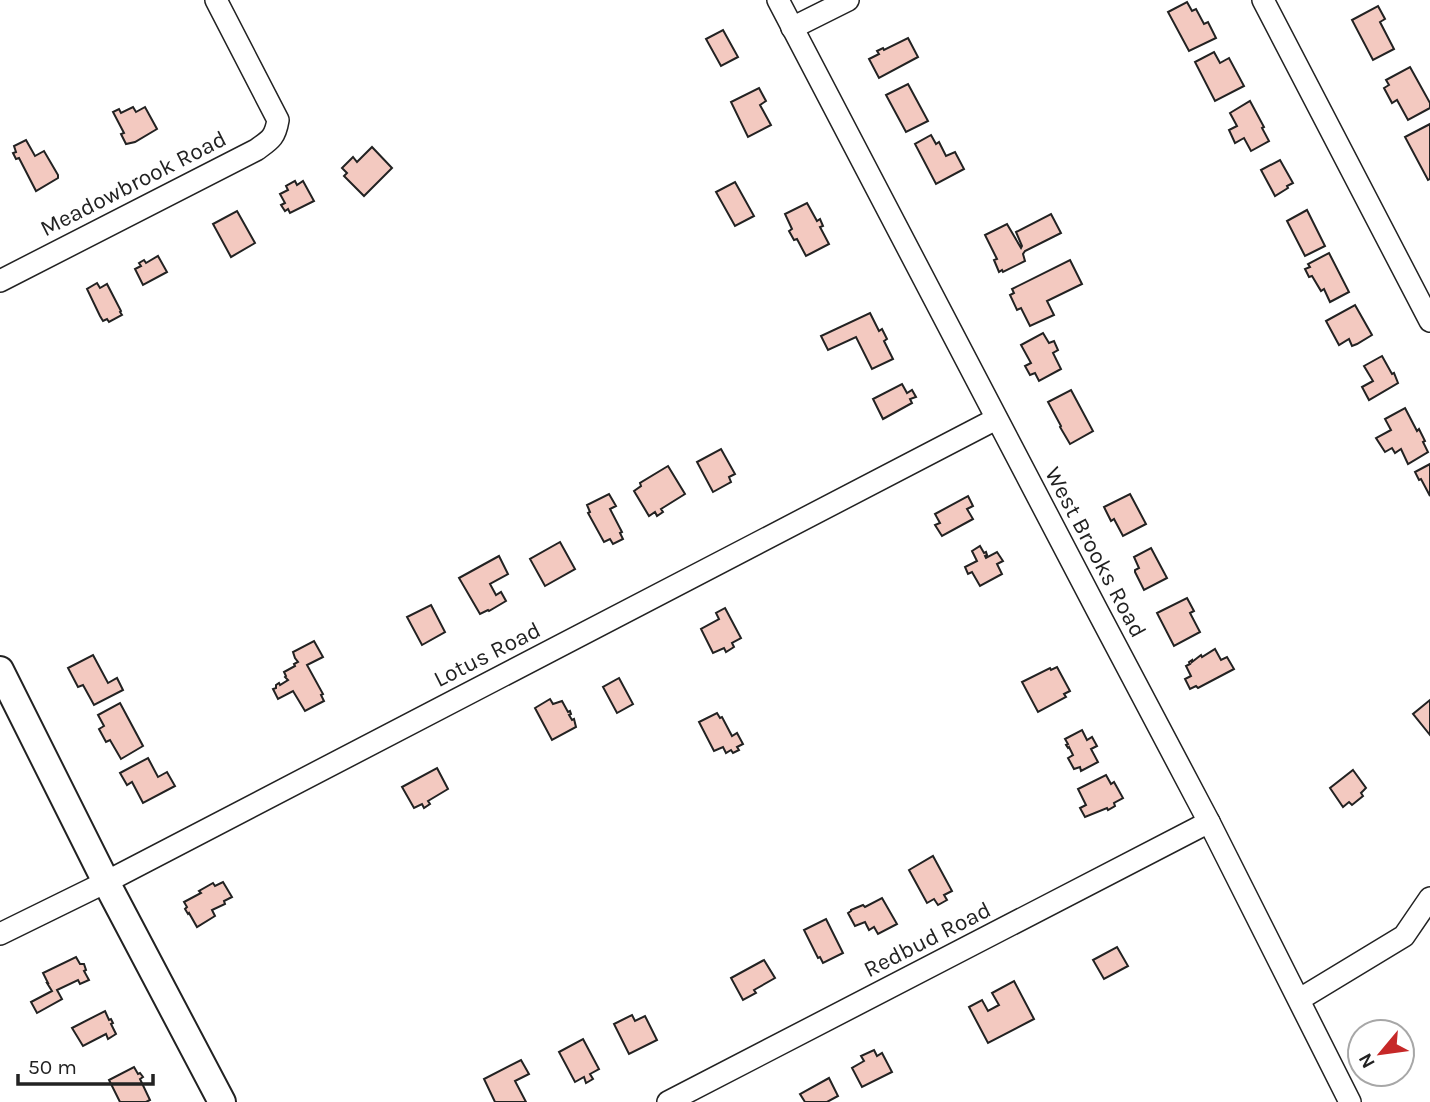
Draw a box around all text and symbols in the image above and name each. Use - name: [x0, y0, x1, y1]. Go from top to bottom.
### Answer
- street label: Meadowbrook Road: [36, 125, 231, 242]
- street label: West Brooks Road: [1039, 462, 1152, 642]
- street label: Lotus Road: [429, 616, 545, 693]
- street label: Redbud Road: [859, 896, 995, 983]
- north arrow: [1346, 1018, 1416, 1088]
- scale bar: [18, 1042, 152, 1086]
- text: N: [1354, 1049, 1380, 1072]
- text: 50 m: [28, 1055, 77, 1079]

